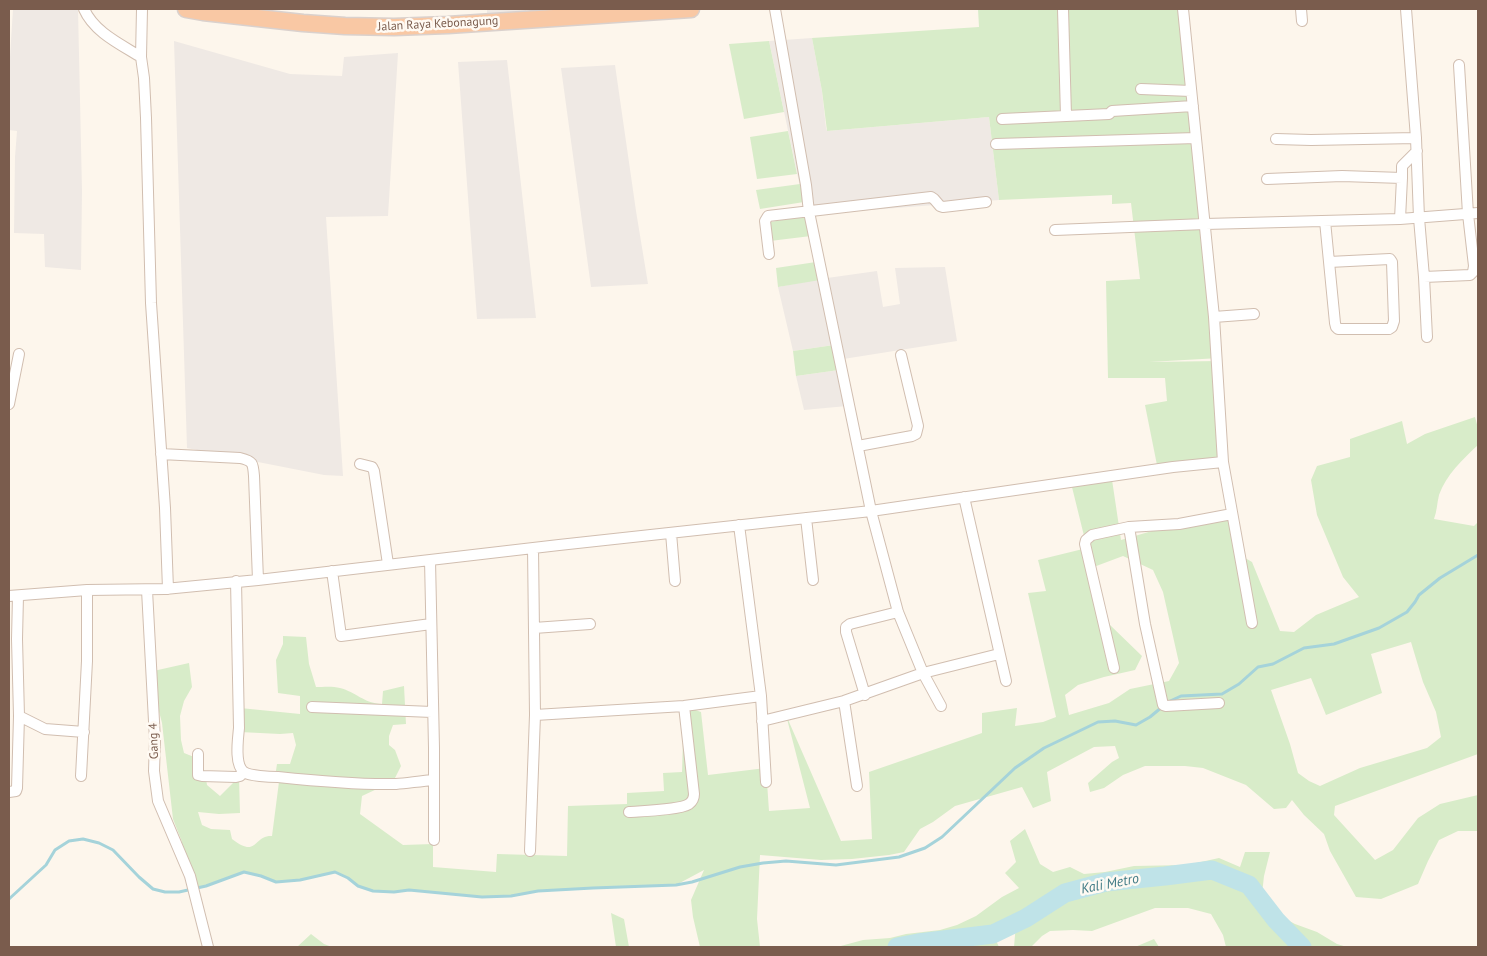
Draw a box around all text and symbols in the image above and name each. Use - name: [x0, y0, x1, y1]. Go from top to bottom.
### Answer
- street label: Jalan Raya Kebonagung: [377, 14, 499, 34]
- street label: Gang 4: [146, 723, 162, 759]
- water label: Kali Metro: [1080, 870, 1140, 898]

